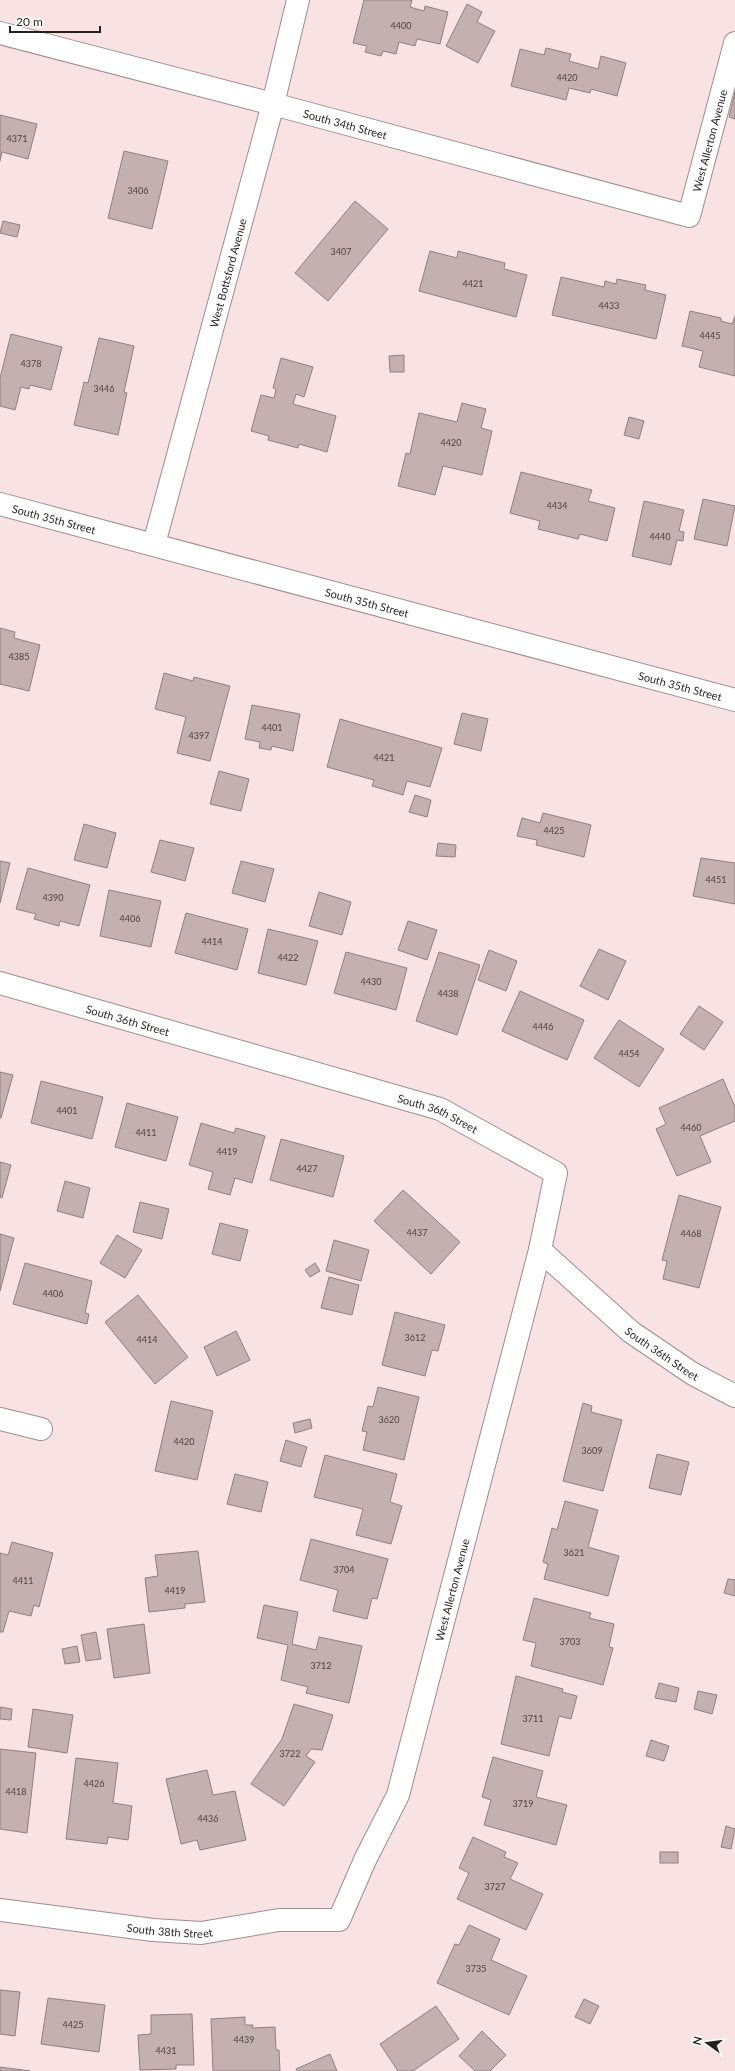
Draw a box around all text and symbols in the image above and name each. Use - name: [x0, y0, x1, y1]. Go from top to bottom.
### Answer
- scale bar: [10, 8, 100, 34]
- text: 20 m: [16, 14, 43, 29]
- house number: 4400: [391, 20, 411, 31]
- house number: 4420: [557, 72, 577, 83]
- street label: West Allerton Avenue: [689, 88, 729, 193]
- street label: South 34th Street: [302, 106, 389, 141]
- house number: 4371: [7, 133, 27, 144]
- house number: 3406: [128, 185, 148, 196]
- street label: West Bottsford Avenue: [206, 217, 248, 329]
- house number: 3407: [331, 246, 351, 257]
- house number: 4421: [463, 278, 483, 289]
- house number: 4433: [599, 300, 619, 311]
- house number: 4445: [700, 330, 720, 341]
- house number: 4378: [21, 358, 41, 369]
- house number: 3446: [94, 383, 114, 394]
- house number: 4420: [441, 437, 461, 448]
- house number: 4434: [547, 500, 567, 511]
- street label: South 35th Street: [11, 501, 97, 536]
- house number: 4440: [650, 531, 670, 542]
- street label: South 35th Street: [324, 585, 410, 619]
- house number: 4385: [9, 651, 29, 662]
- street label: South 35th Street: [637, 668, 723, 703]
- house number: 4401: [262, 722, 282, 733]
- house number: 4397: [189, 730, 209, 741]
- house number: 4421: [374, 752, 394, 763]
- house number: 4425: [544, 825, 564, 836]
- house number: 4451: [706, 874, 726, 885]
- house number: 4390: [43, 892, 63, 903]
- house number: 4406: [120, 913, 140, 924]
- house number: 4414: [202, 936, 222, 947]
- house number: 4422: [278, 952, 298, 963]
- house number: 4430: [361, 976, 381, 987]
- house number: 4438: [438, 988, 458, 999]
- street label: South 36th Street: [85, 1002, 171, 1038]
- house number: 4446: [533, 1021, 553, 1032]
- house number: 4454: [619, 1048, 639, 1059]
- street label: South 36th Street: [396, 1091, 480, 1135]
- house number: 4401: [57, 1105, 77, 1116]
- house number: 4460: [681, 1122, 701, 1133]
- house number: 4411: [136, 1127, 156, 1138]
- house number: 4419: [217, 1146, 237, 1157]
- house number: 4427: [297, 1163, 317, 1174]
- house number: 4437: [407, 1227, 427, 1238]
- house number: 4468: [681, 1228, 701, 1239]
- house number: 4406: [43, 1288, 63, 1299]
- street label: South 36th Street: [623, 1324, 701, 1382]
- house number: 3612: [405, 1332, 425, 1343]
- house number: 4414: [137, 1334, 157, 1345]
- house number: 3620: [379, 1414, 399, 1425]
- house number: 4420: [174, 1436, 194, 1447]
- house number: 3609: [582, 1445, 602, 1456]
- street label: West Allerton Avenue: [432, 1537, 471, 1642]
- house number: 3621: [564, 1547, 584, 1558]
- house number: 3704: [334, 1564, 354, 1575]
- house number: 4411: [13, 1575, 33, 1586]
- house number: 4419: [165, 1585, 185, 1596]
- house number: 3703: [560, 1636, 580, 1647]
- house number: 3712: [311, 1660, 331, 1671]
- house number: 3711: [523, 1713, 543, 1724]
- house number: 3722: [280, 1748, 300, 1759]
- house number: 4426: [84, 1778, 104, 1789]
- house number: 4418: [6, 1786, 26, 1797]
- house number: 3719: [513, 1798, 533, 1809]
- house number: 4436: [198, 1813, 218, 1824]
- house number: 3727: [485, 1881, 505, 1892]
- street label: South 38th Street: [126, 1920, 214, 1940]
- house number: 3735: [466, 1963, 486, 1974]
- house number: 4425: [63, 2019, 83, 2030]
- north arrow: [687, 2023, 727, 2063]
- house number: 4439: [234, 2034, 254, 2045]
- text: N: [689, 2035, 704, 2046]
- house number: 4431: [156, 2045, 176, 2056]

